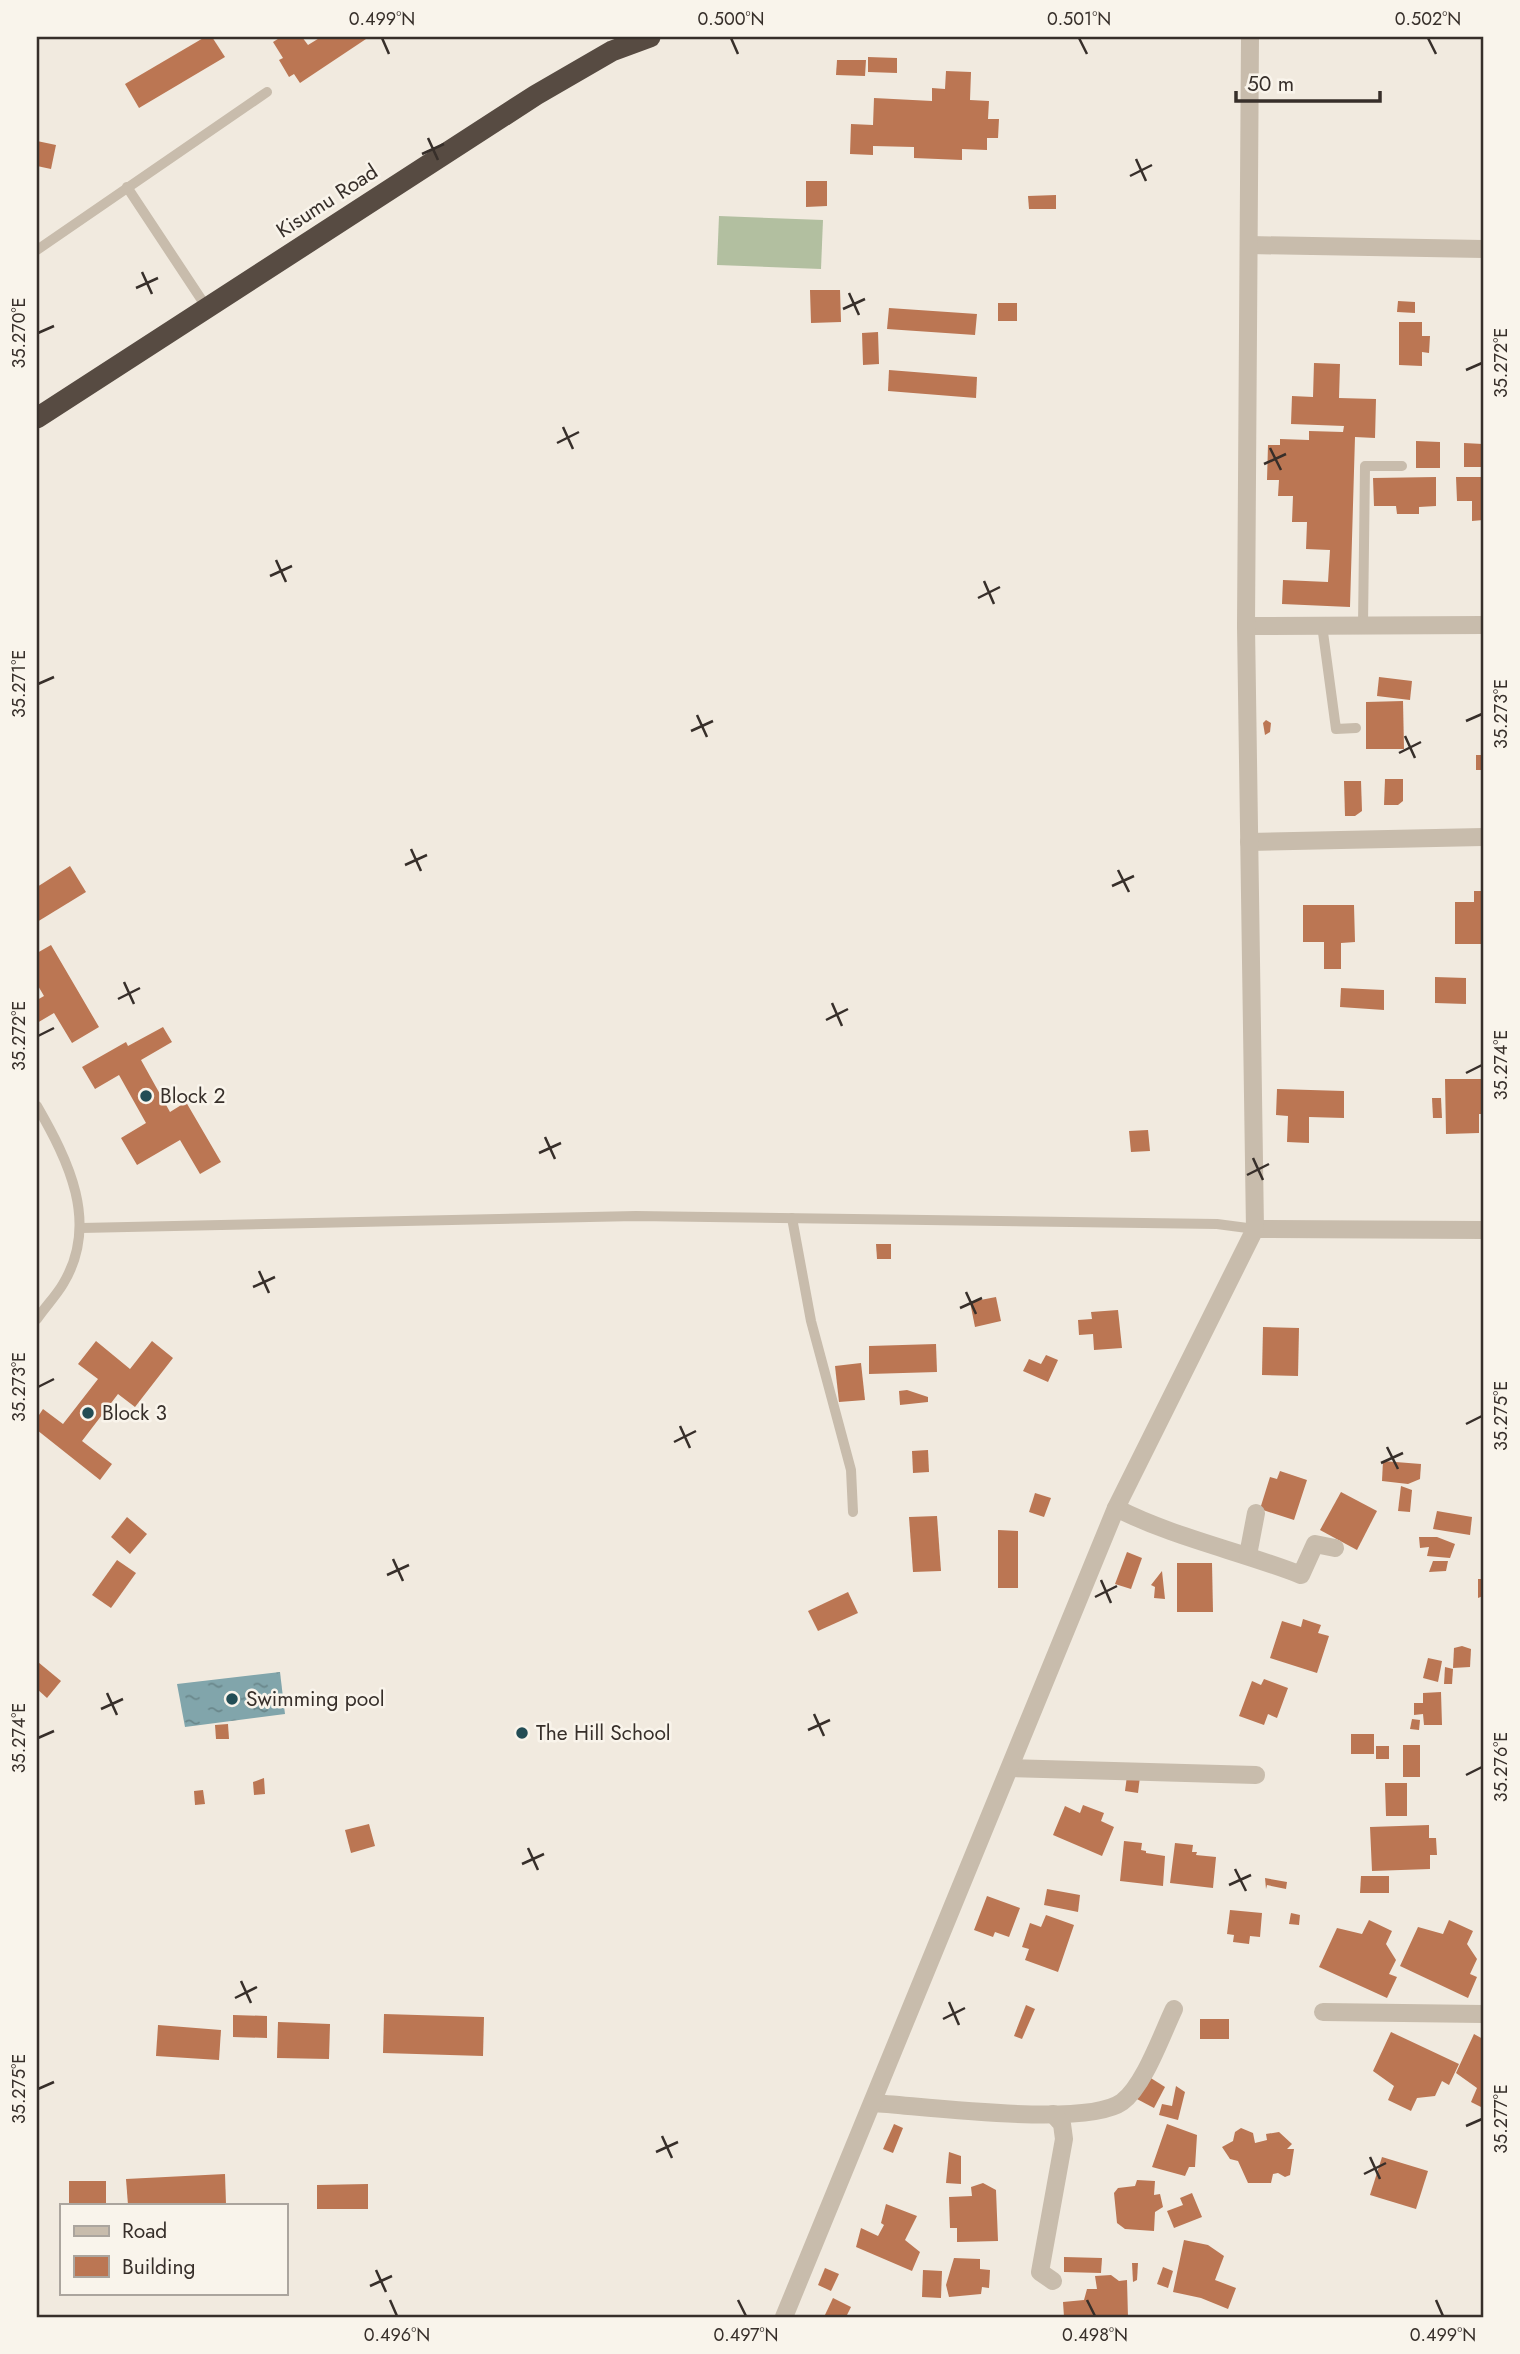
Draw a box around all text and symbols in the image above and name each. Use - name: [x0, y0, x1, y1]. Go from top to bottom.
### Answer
- text: 0.499°N: [349, 6, 415, 32]
- text: 0.500°N: [698, 6, 764, 32]
- text: 0.501°N: [1047, 6, 1111, 32]
- text: 0.502°N: [1395, 6, 1461, 32]
- scale bar: [1236, 60, 1380, 104]
- text: 50 m: [1247, 69, 1294, 99]
- street label: Kisumu Road: [270, 157, 384, 245]
- text: 35.270°E: [6, 298, 32, 368]
- text: 35.272°E: [1488, 328, 1514, 398]
- text: 35.271°E: [6, 650, 32, 718]
- text: 35.273°E: [1488, 679, 1514, 749]
- text: 35.272°E: [6, 1001, 32, 1071]
- text: 35.274°E: [1488, 1030, 1514, 1100]
- place label: Block 2: [160, 1081, 226, 1111]
- marker: Block 2: [138, 1088, 154, 1104]
- text: 35.273°E: [6, 1352, 32, 1422]
- text: 35.275°E: [1488, 1381, 1514, 1451]
- place label: Block 3: [102, 1398, 167, 1428]
- marker: Block 3: [80, 1405, 96, 1421]
- place label: Swimming pool: [246, 1684, 385, 1714]
- marker: Swimming pool: [224, 1691, 240, 1707]
- text: 35.274°E: [6, 1703, 32, 1773]
- place label: The Hill School: [536, 1718, 671, 1748]
- marker: The Hill School: [514, 1725, 530, 1741]
- text: 35.276°E: [1488, 1732, 1514, 1802]
- text: 35.275°E: [6, 2054, 32, 2124]
- text: 35.277°E: [1488, 2084, 1514, 2154]
- legend: [60, 2204, 287, 2294]
- text: Road: [122, 2216, 167, 2246]
- text: Building: [122, 2252, 195, 2282]
- text: 0.496°N: [364, 2322, 430, 2348]
- text: 0.497°N: [714, 2322, 778, 2348]
- text: 0.498°N: [1062, 2322, 1128, 2348]
- text: 0.499°N: [1410, 2322, 1476, 2348]

